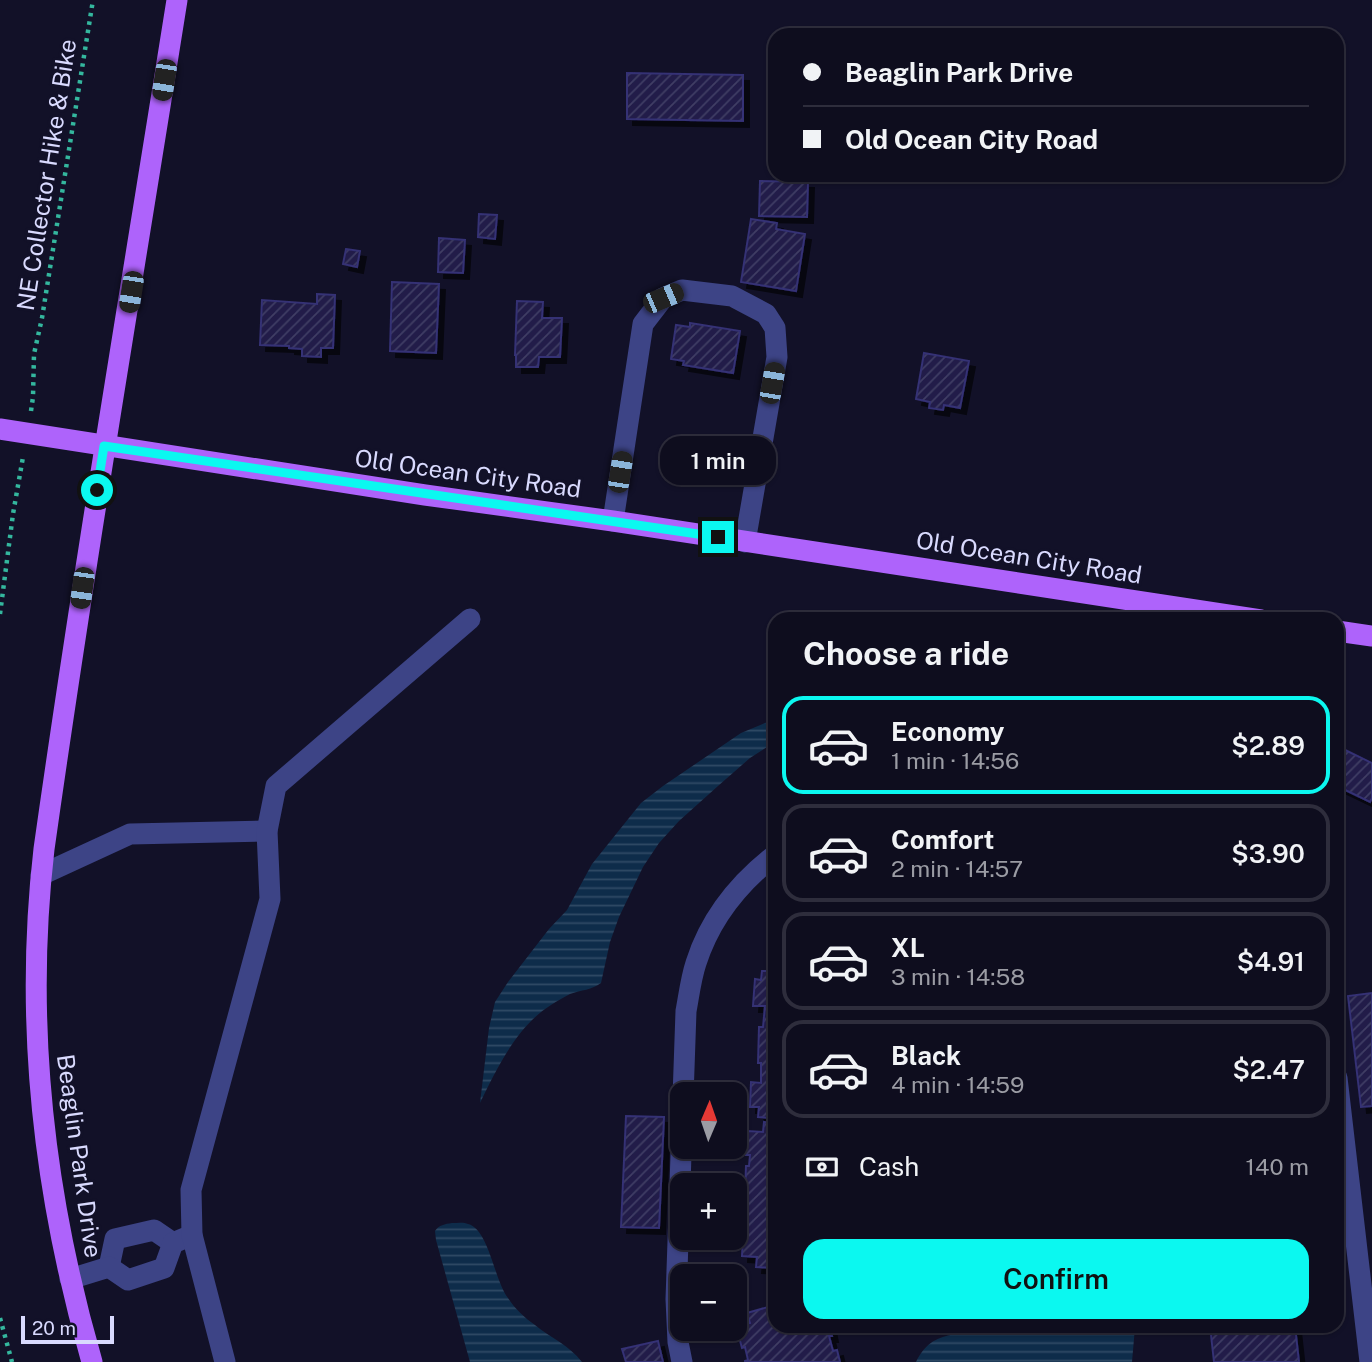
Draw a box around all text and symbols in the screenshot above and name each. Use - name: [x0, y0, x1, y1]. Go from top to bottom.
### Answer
- street label: NE Collector Hike & Bike: [11, 37, 81, 313]
- text: Beaglin Park Drive: [845, 57, 1073, 88]
- car: [151, 58, 178, 102]
- text: Old Ocean City Road: [845, 124, 1098, 155]
- car: [118, 270, 145, 314]
- car: [640, 280, 687, 316]
- car: [759, 360, 786, 406]
- callout: 1 min: [660, 435, 776, 484]
- street label: Old Ocean City Road: [353, 443, 583, 503]
- text: 1 min: [691, 447, 745, 474]
- car: [607, 450, 634, 494]
- route start: [81, 474, 113, 506]
- route end: [702, 521, 734, 553]
- street label: Old Ocean City Road: [914, 525, 1144, 589]
- car: [69, 566, 96, 610]
- text: Choose a ride: [803, 635, 1009, 672]
- icon: car: [807, 714, 870, 777]
- text: Economy: [891, 716, 1004, 747]
- text: $2.89: [1231, 730, 1305, 761]
- text: 1 min · 14:56: [891, 747, 1019, 774]
- icon: car: [807, 822, 870, 885]
- text: Comfort: [891, 824, 994, 855]
- text: $3.90: [1231, 838, 1305, 869]
- text: 2 min · 14:57: [891, 855, 1023, 882]
- icon: car: [807, 930, 870, 993]
- text: XL: [891, 932, 925, 963]
- text: $4.91: [1237, 946, 1305, 977]
- text: 3 min · 14:58: [891, 963, 1025, 990]
- icon: car: [807, 1038, 870, 1101]
- text: Black: [891, 1040, 961, 1071]
- street label: Beaglin Park Drive: [52, 1052, 108, 1259]
- text: $2.47: [1232, 1054, 1305, 1085]
- text: 4 min · 14:59: [891, 1071, 1024, 1098]
- north arrow: [670, 1082, 747, 1158]
- map controls: [670, 1082, 747, 1341]
- icon: cash: [803, 1148, 841, 1186]
- text: Cash: [859, 1151, 919, 1182]
- text: 140 m: [1246, 1153, 1309, 1180]
- button: +: [670, 1173, 747, 1250]
- button: Confirm: [803, 1239, 1309, 1319]
- button: −: [670, 1264, 747, 1341]
- scale bar: [21, 1313, 114, 1345]
- text: 20 m: [32, 1317, 76, 1339]

